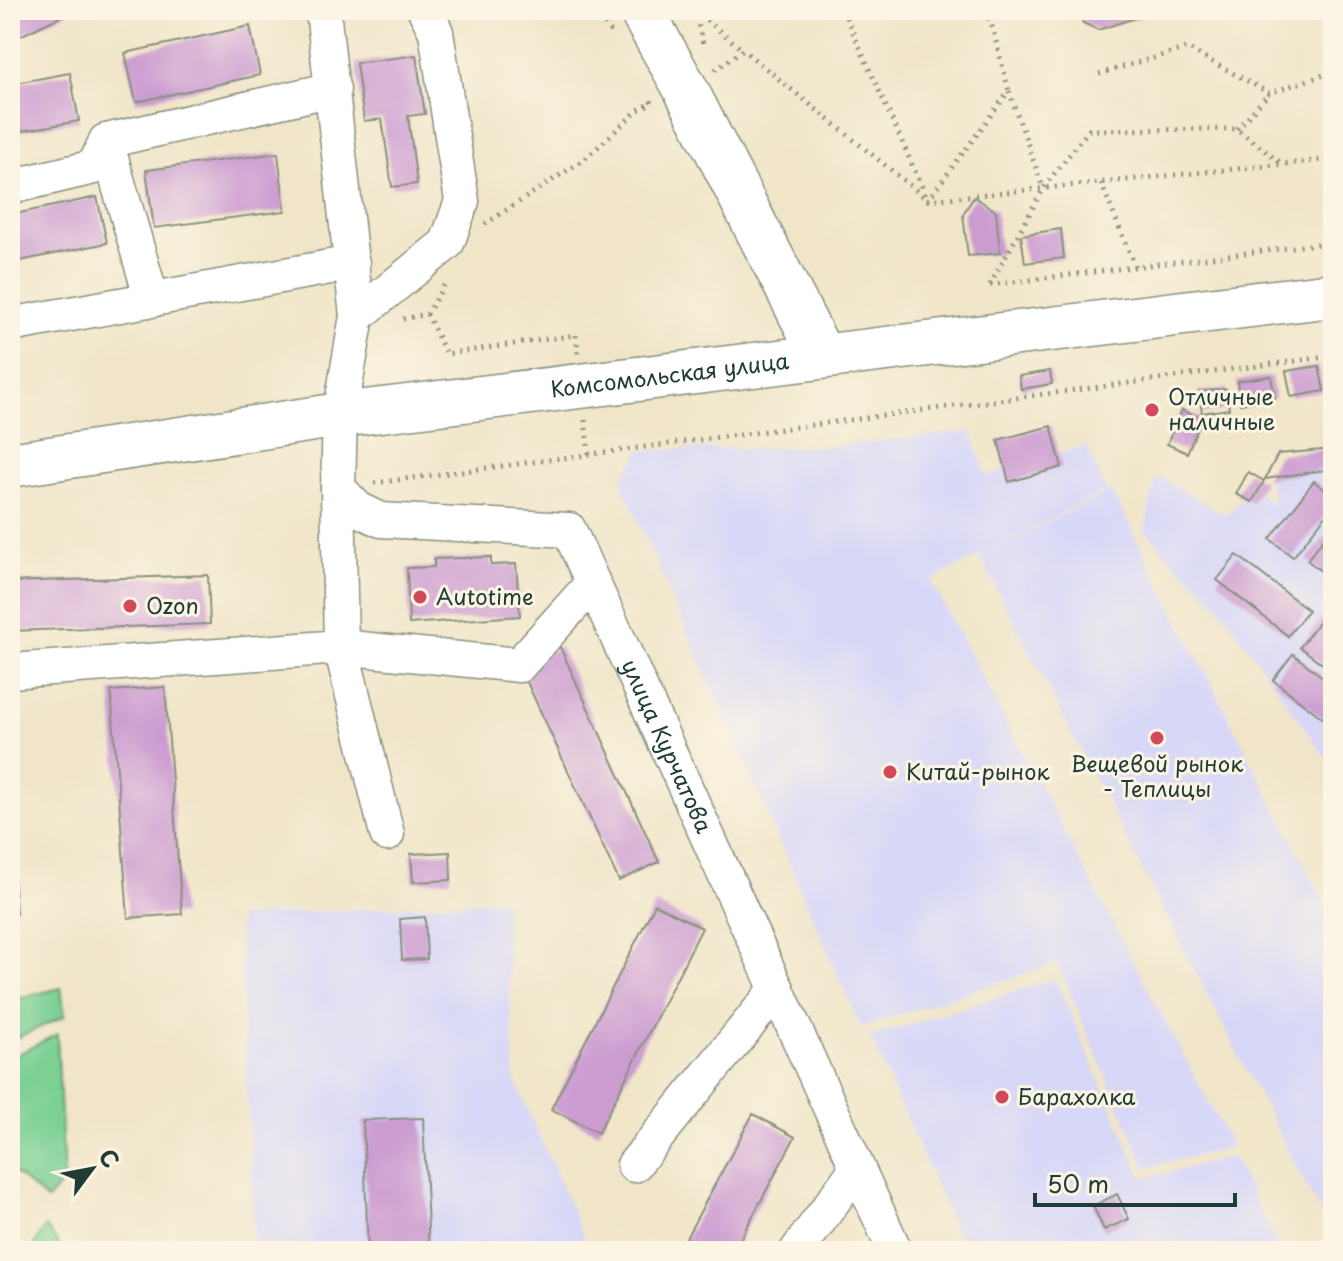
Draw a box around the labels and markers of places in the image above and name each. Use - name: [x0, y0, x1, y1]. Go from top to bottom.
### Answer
- place label: Отличные наличные: [1168, 379, 1275, 437]
- marker: Отличные наличные: [1143, 401, 1161, 419]
- place label: Autotime: [436, 579, 534, 612]
- place label: Ozon: [146, 588, 199, 621]
- marker: Autotime: [411, 588, 429, 606]
- marker: Ozon: [121, 597, 139, 615]
- marker: Вещевой рынок - Теплицы: [1148, 729, 1166, 747]
- place label: Вещевой рынок - Теплицы: [1071, 746, 1244, 804]
- place label: Китай-рынок: [906, 754, 1050, 787]
- marker: Китай-рынок: [881, 763, 899, 781]
- place label: Барахолка: [1018, 1079, 1136, 1112]
- marker: Барахолка: [993, 1088, 1011, 1106]

